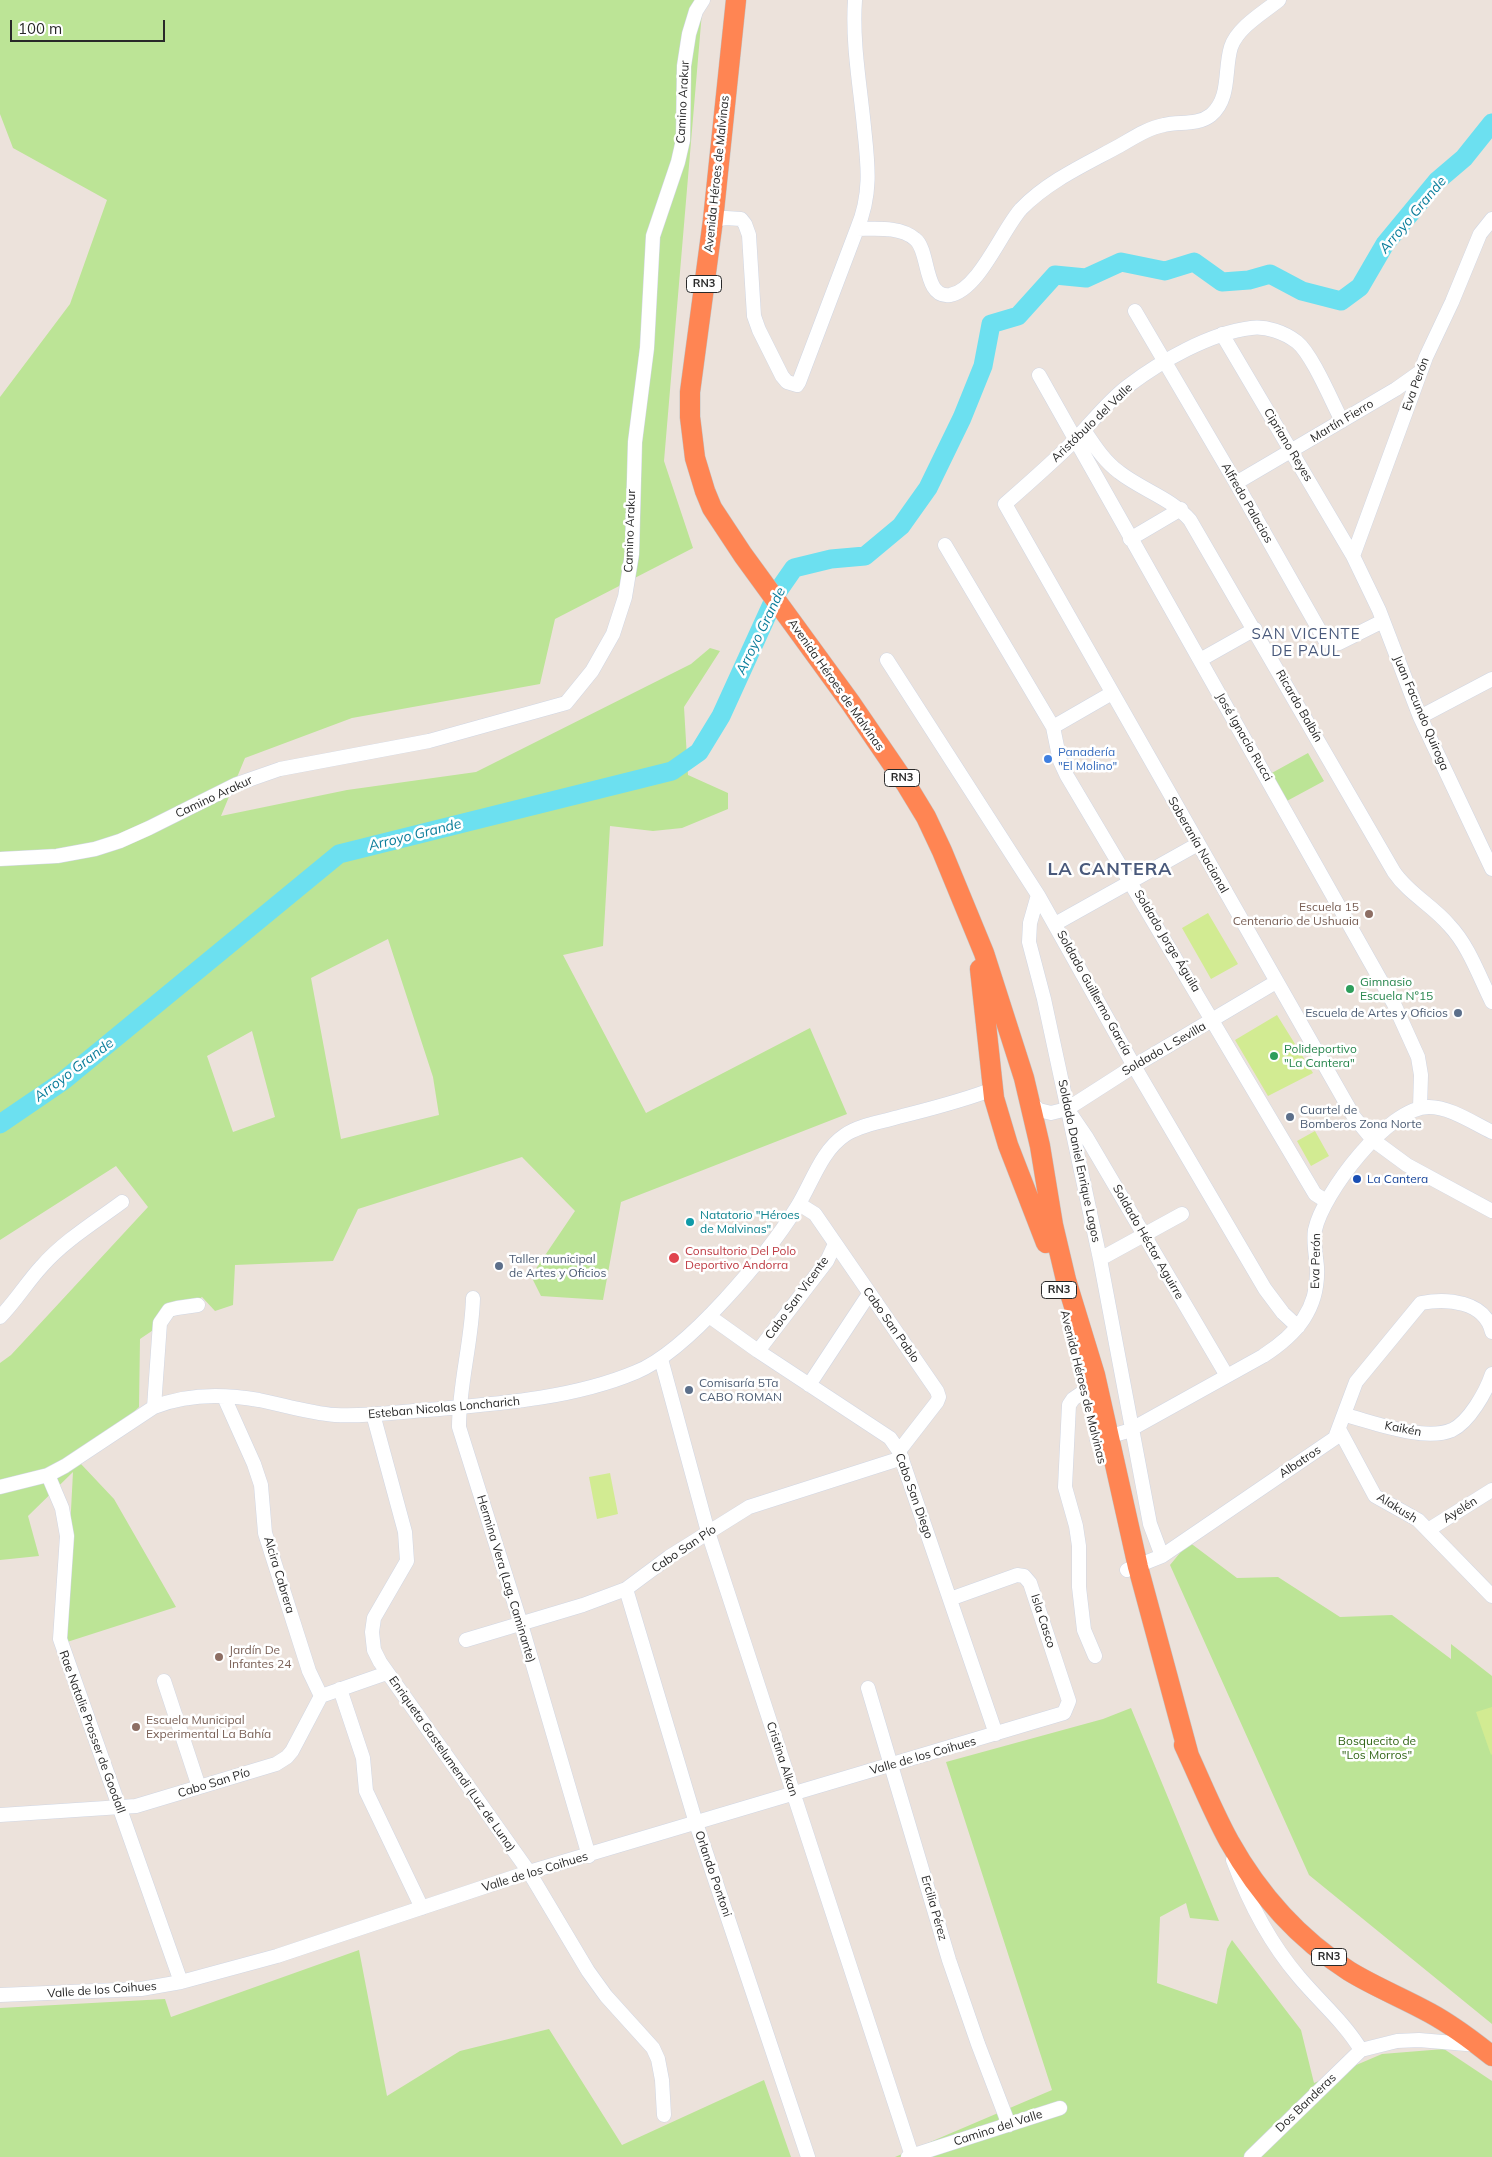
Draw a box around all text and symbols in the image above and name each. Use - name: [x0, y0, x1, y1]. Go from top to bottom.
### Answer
- scale bar: [12, 10, 168, 42]
- text: 100 m: [18, 19, 62, 38]
- street label: Camino Arakur: [674, 60, 692, 144]
- street label: Avenida Héroes de Malvinas: [702, 95, 732, 253]
- water label: Arroyo Grande: [1376, 173, 1450, 257]
- road number: RN3: [686, 276, 722, 292]
- street label: Eva Perón: [1400, 355, 1432, 413]
- street label: Aristóbulo del Valle: [1049, 381, 1135, 465]
- street label: Martín Fierro: [1308, 397, 1376, 445]
- street label: Cipriano Reyes: [1260, 406, 1316, 484]
- street label: Alfredo Palacios: [1218, 460, 1276, 546]
- street label: Camino Arakur: [621, 489, 639, 573]
- water label: Arroyo Grande: [733, 585, 789, 677]
- street label: Avenida Héroes de Malvinas: [785, 616, 887, 754]
- district label: SAN VICENTE DE PAUL: [1250, 625, 1362, 660]
- street label: Juan Facundo Quiroga: [1390, 653, 1452, 773]
- street label: Ricardo Balbín: [1273, 667, 1325, 745]
- street label: José Ignacio Rucci: [1213, 690, 1275, 784]
- place label: Panadería "El Molino": [1058, 745, 1117, 773]
- marker: Panadería "El Molino": [1042, 753, 1054, 765]
- road number: RN3: [884, 770, 920, 786]
- street label: Camino Arakur: [173, 773, 255, 821]
- street label: Soberanía Nacional: [1165, 794, 1231, 896]
- water label: Arroyo Grande: [367, 815, 463, 855]
- district label: LA CANTERA: [1046, 859, 1174, 881]
- street label: Soldado Jorge Águila: [1131, 887, 1203, 995]
- place label: Escuela 15 Centenario de Ushuaia: [1233, 900, 1359, 928]
- marker: Escuela 15 Centenario de Ushuaia: [1363, 908, 1375, 920]
- street label: Soldado Guillermo García: [1054, 928, 1134, 1058]
- place label: Gimnasio Escuela N°15: [1360, 975, 1433, 1003]
- marker: Gimnasio Escuela N°15: [1344, 983, 1356, 995]
- place label: Escuela de Artes y Oficios: [1305, 1006, 1448, 1020]
- marker: Escuela de Artes y Oficios: [1452, 1007, 1464, 1019]
- street label: Soldado L Sevilla: [1119, 1019, 1209, 1079]
- water label: Arroyo Grande: [31, 1035, 117, 1105]
- place label: Polideportivo "La Cantera": [1284, 1042, 1357, 1070]
- marker: Polideportivo "La Cantera": [1268, 1050, 1280, 1062]
- street label: Soldado Daniel Enrique Lagos: [1055, 1078, 1103, 1244]
- place label: Cuartel de Bomberos Zona Norte: [1300, 1103, 1422, 1131]
- marker: Cuartel de Bomberos Zona Norte: [1284, 1111, 1296, 1123]
- place label: La Cantera: [1367, 1172, 1428, 1186]
- marker: La Cantera: [1351, 1173, 1363, 1185]
- street label: Soldado Héctor Aguirre: [1109, 1182, 1187, 1302]
- place label: Natatorio "Héroes de Malvinas": [700, 1208, 800, 1236]
- marker: Natatorio "Héroes de Malvinas": [684, 1216, 696, 1228]
- street label: Eva Perón: [1308, 1233, 1324, 1289]
- place label: Consultorio Del Polo Deportivo Andorra: [685, 1244, 796, 1272]
- marker: Consultorio Del Polo Deportivo Andorra: [667, 1251, 681, 1265]
- place label: Taller municipal de Artes y Oficios: [509, 1252, 606, 1280]
- street label: Cabo San Vicente: [762, 1254, 832, 1342]
- marker: Taller municipal de Artes y Oficios: [493, 1260, 505, 1272]
- road number: RN3: [1042, 1282, 1076, 1298]
- street label: Cabo San Pablo: [860, 1284, 922, 1366]
- street label: Avenida Héroes de Malvinas: [1057, 1309, 1109, 1465]
- place label: Comisaría 5Ta CABO ROMAN: [699, 1376, 782, 1404]
- marker: Comisaría 5Ta CABO ROMAN: [683, 1384, 695, 1396]
- street label: Esteban Nicolas Loncharich: [367, 1394, 521, 1422]
- street label: Kaikén: [1383, 1418, 1423, 1440]
- street label: Albatros: [1276, 1443, 1324, 1481]
- street label: Cabo San Diego: [892, 1451, 936, 1541]
- street label: Alakush: [1374, 1490, 1420, 1526]
- street label: Hermina Vera (Lag. Caminante): [474, 1493, 538, 1665]
- street label: Ayelén: [1440, 1494, 1480, 1526]
- street label: Cabo San Pío: [649, 1522, 719, 1576]
- street label: Alcira Cabrera: [260, 1535, 298, 1615]
- street label: Isla Casco: [1027, 1592, 1059, 1650]
- place label: Jardín De Infantes 24: [229, 1643, 292, 1671]
- street label: Rae Natalie Prosser de Goodall: [56, 1649, 128, 1815]
- marker: Jardín De Infantes 24: [213, 1651, 225, 1663]
- street label: Enriqueta Gastelumendi (Luz de Luna): [386, 1674, 518, 1854]
- place label: Escuela Municipal Experimental La Bahía: [146, 1713, 271, 1741]
- street label: Cristina Alkan: [763, 1720, 801, 1798]
- marker: Escuela Municipal Experimental La Bahía: [130, 1721, 142, 1733]
- street label: Valle de los Coihues: [868, 1734, 978, 1778]
- park label: Bosquecito de "Los Morros": [1338, 1734, 1416, 1762]
- street label: Cabo San Pío: [176, 1765, 252, 1801]
- street label: Orlando Pontoni: [692, 1829, 734, 1919]
- street label: Valle de los Coihues: [480, 1849, 590, 1895]
- street label: Ercilia Pérez: [918, 1874, 950, 1942]
- road number: RN3: [1312, 1948, 1346, 1965]
- street label: Valle de los Coihues: [47, 1979, 157, 2001]
- street label: Dos Banderas: [1273, 2071, 1339, 2135]
- street label: Camino del Valle: [952, 2107, 1044, 2149]

